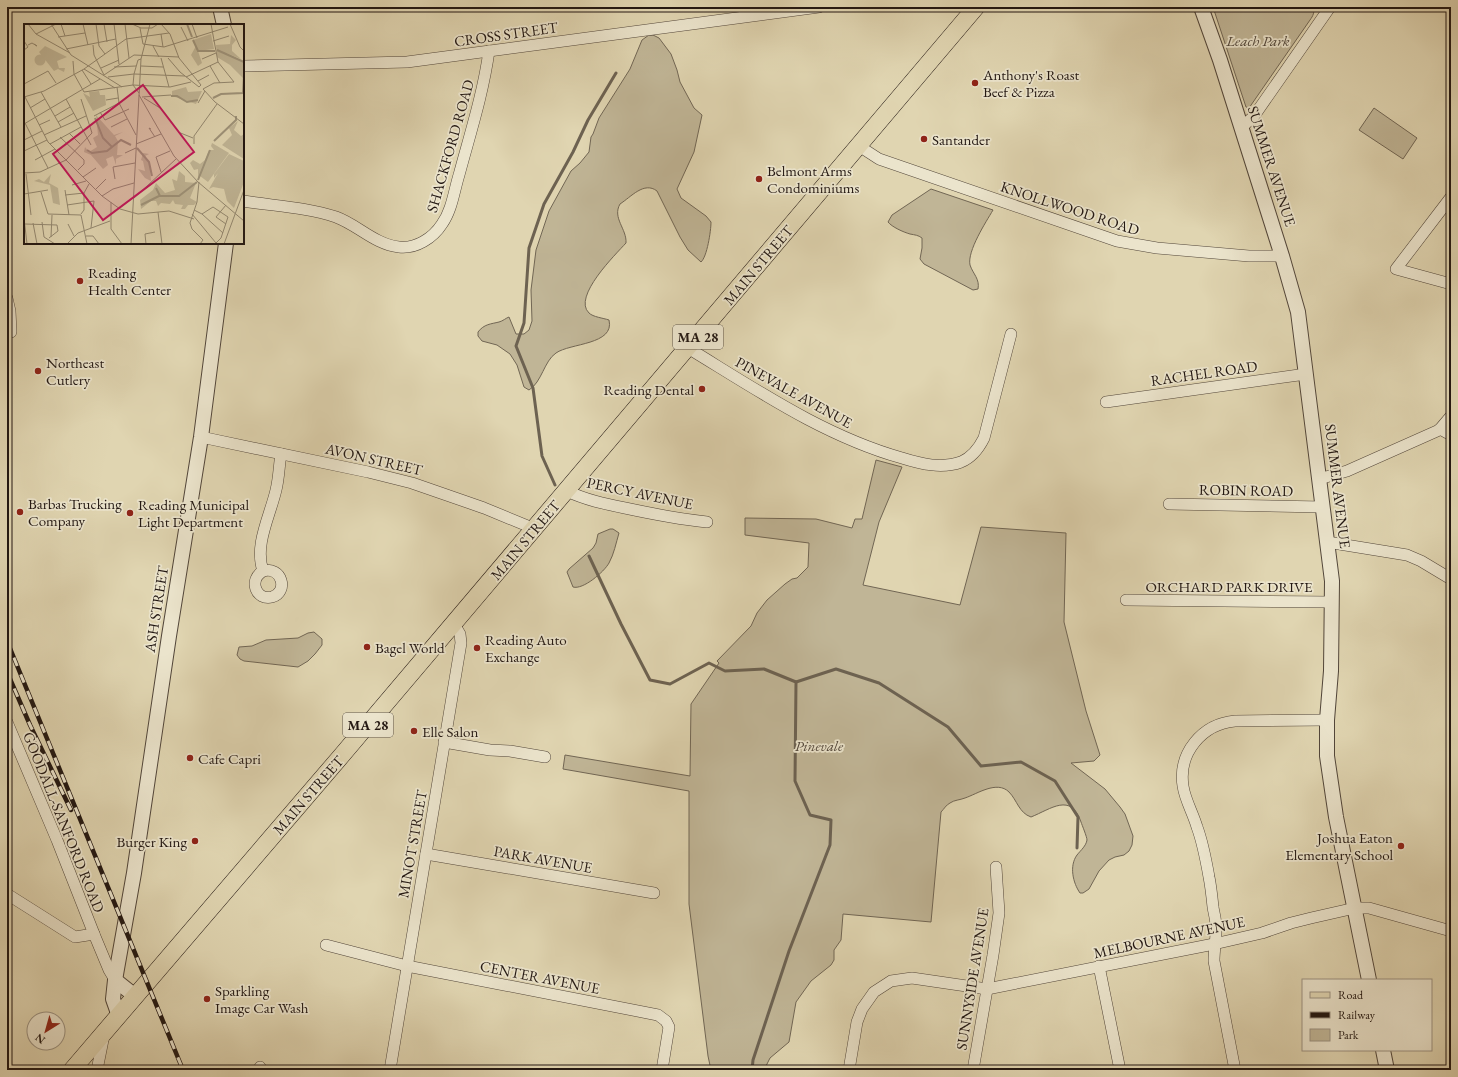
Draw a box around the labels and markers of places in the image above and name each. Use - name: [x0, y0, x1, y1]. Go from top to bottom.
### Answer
- place label: Anthony's Roast Beef & Pizza: [982, 65, 1080, 101]
- marker: Anthony's Roast Beef & Pizza: [970, 78, 980, 88]
- place label: Santander: [932, 130, 990, 149]
- marker: Santander: [919, 134, 929, 144]
- place label: Belmont Arms Condominiums: [767, 161, 860, 197]
- marker: Belmont Arms Condominiums: [754, 174, 764, 184]
- place label: Reading Health Center: [88, 263, 171, 299]
- marker: Reading Health Center: [75, 276, 85, 286]
- place label: Northeast Cutlery: [46, 353, 104, 389]
- marker: Northeast Cutlery: [33, 366, 43, 376]
- place label: Reading Dental: [603, 380, 694, 399]
- marker: Reading Dental: [697, 384, 707, 394]
- place label: Barbas Trucking Company: [28, 494, 122, 530]
- place label: Reading Municipal Light Department: [138, 495, 250, 531]
- marker: Barbas Trucking Company: [15, 507, 25, 517]
- marker: Reading Municipal Light Department: [125, 508, 135, 518]
- place label: Reading Auto Exchange: [485, 630, 567, 666]
- place label: Bagel World: [375, 638, 445, 657]
- marker: Bagel World: [362, 642, 372, 652]
- marker: Reading Auto Exchange: [472, 643, 482, 653]
- place label: Elle Salon: [422, 722, 478, 741]
- marker: Elle Salon: [409, 726, 419, 736]
- place label: Cafe Capri: [198, 749, 261, 768]
- marker: Cafe Capri: [185, 753, 195, 763]
- place label: Joshua Eaton Elementary School: [1285, 828, 1393, 864]
- place label: Burger King: [117, 832, 187, 851]
- marker: Burger King: [190, 836, 200, 846]
- marker: Joshua Eaton Elementary School: [1396, 841, 1406, 851]
- place label: Sparkling Image Car Wash: [215, 981, 309, 1017]
- marker: Sparkling Image Car Wash: [202, 994, 212, 1004]

